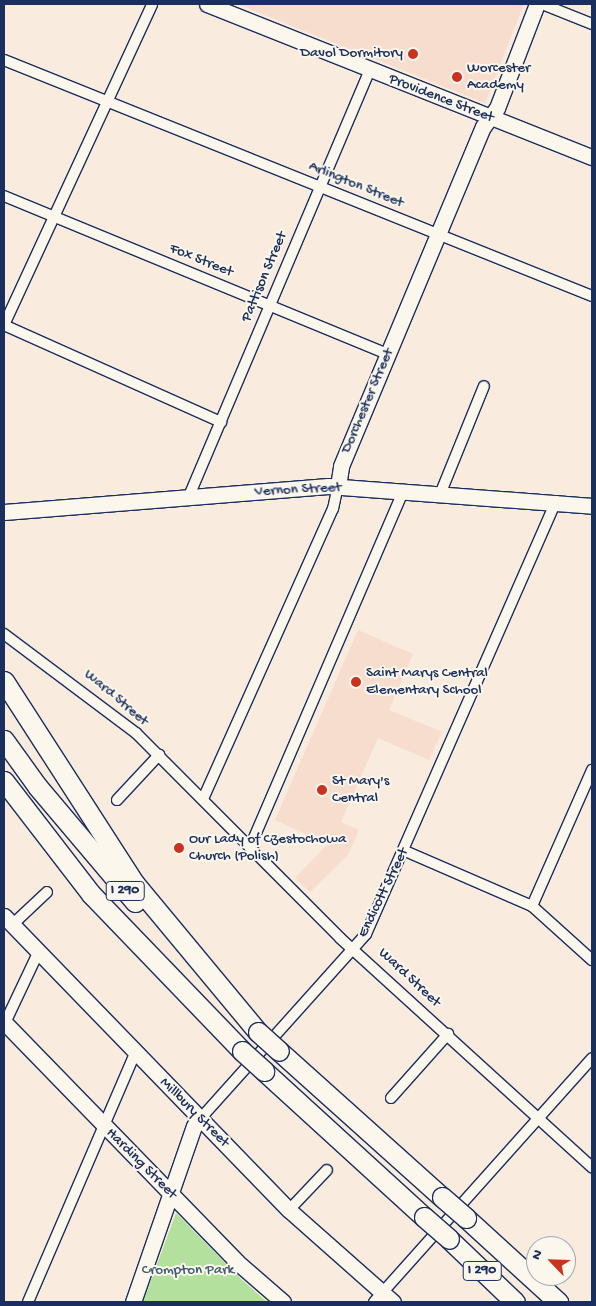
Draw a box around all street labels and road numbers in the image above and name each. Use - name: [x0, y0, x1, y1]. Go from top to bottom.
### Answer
- street label: Providence Street: [386, 71, 496, 127]
- street label: Arlington Street: [306, 158, 406, 212]
- street label: Pattison Street: [238, 229, 292, 325]
- street label: Fox Street: [167, 240, 235, 282]
- street label: Dorchester Street: [338, 346, 398, 456]
- street label: Vernon Street: [254, 479, 342, 501]
- street label: Ward Street: [80, 666, 152, 730]
- street label: Endicott Street: [355, 845, 413, 941]
- road number: I 290: [105, 879, 145, 902]
- street label: Ward Street: [374, 945, 444, 1011]
- street label: Millbury Street: [155, 1074, 233, 1152]
- street label: Harding Street: [102, 1125, 180, 1203]
- road number: I 290: [462, 1260, 502, 1282]

